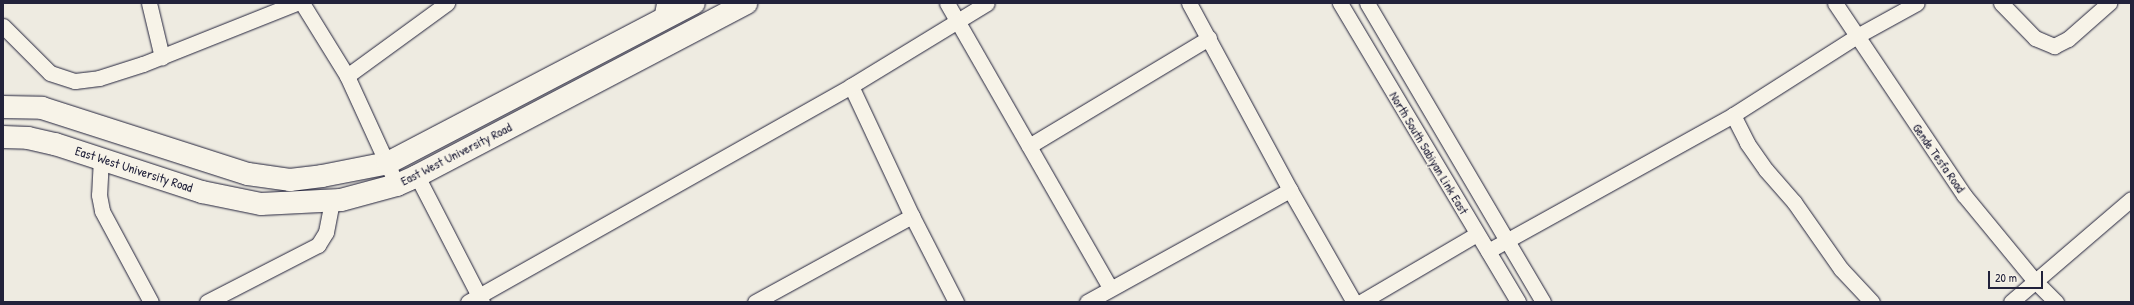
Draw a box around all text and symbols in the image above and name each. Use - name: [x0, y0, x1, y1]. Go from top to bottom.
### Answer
- street label: North South Sabiyan Link East: [1386, 89, 1472, 217]
- street label: East West University Road: [398, 119, 514, 189]
- street label: Gende Tesfa Road: [1909, 120, 1969, 196]
- street label: East West University Road: [73, 143, 195, 195]
- scale bar: [1990, 263, 2045, 289]
- text: 20 m: [1995, 269, 2017, 286]

